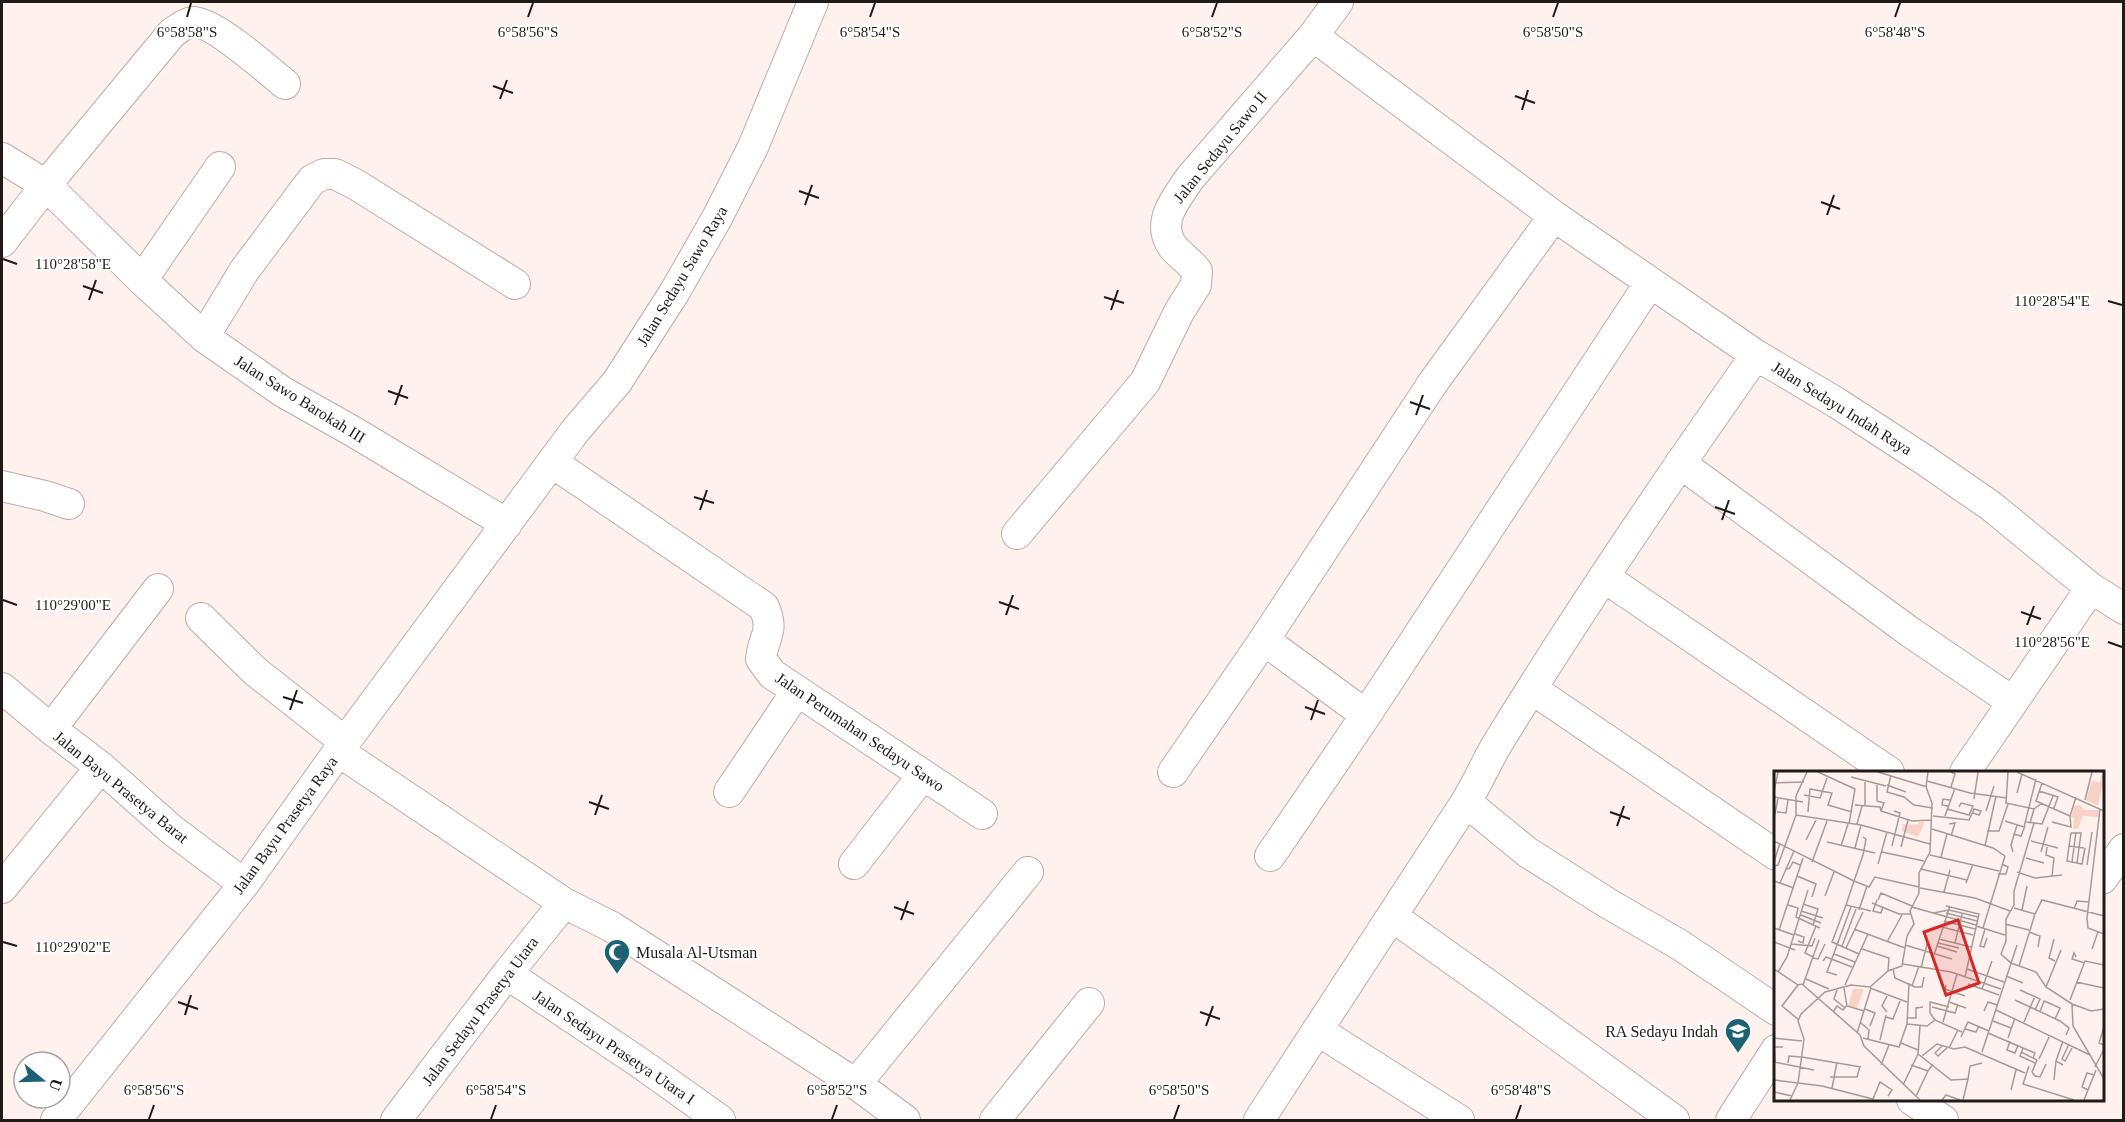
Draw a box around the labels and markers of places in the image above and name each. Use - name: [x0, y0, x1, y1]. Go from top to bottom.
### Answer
- mosque icon: Musala Al-Utsman: [602, 937, 632, 975]
- place label: Musala Al-Utsman: [636, 944, 757, 961]
- school or university icon: RA Sedayu Indah: [1723, 1016, 1753, 1054]
- place label: RA Sedayu Indah: [1605, 1023, 1718, 1041]

